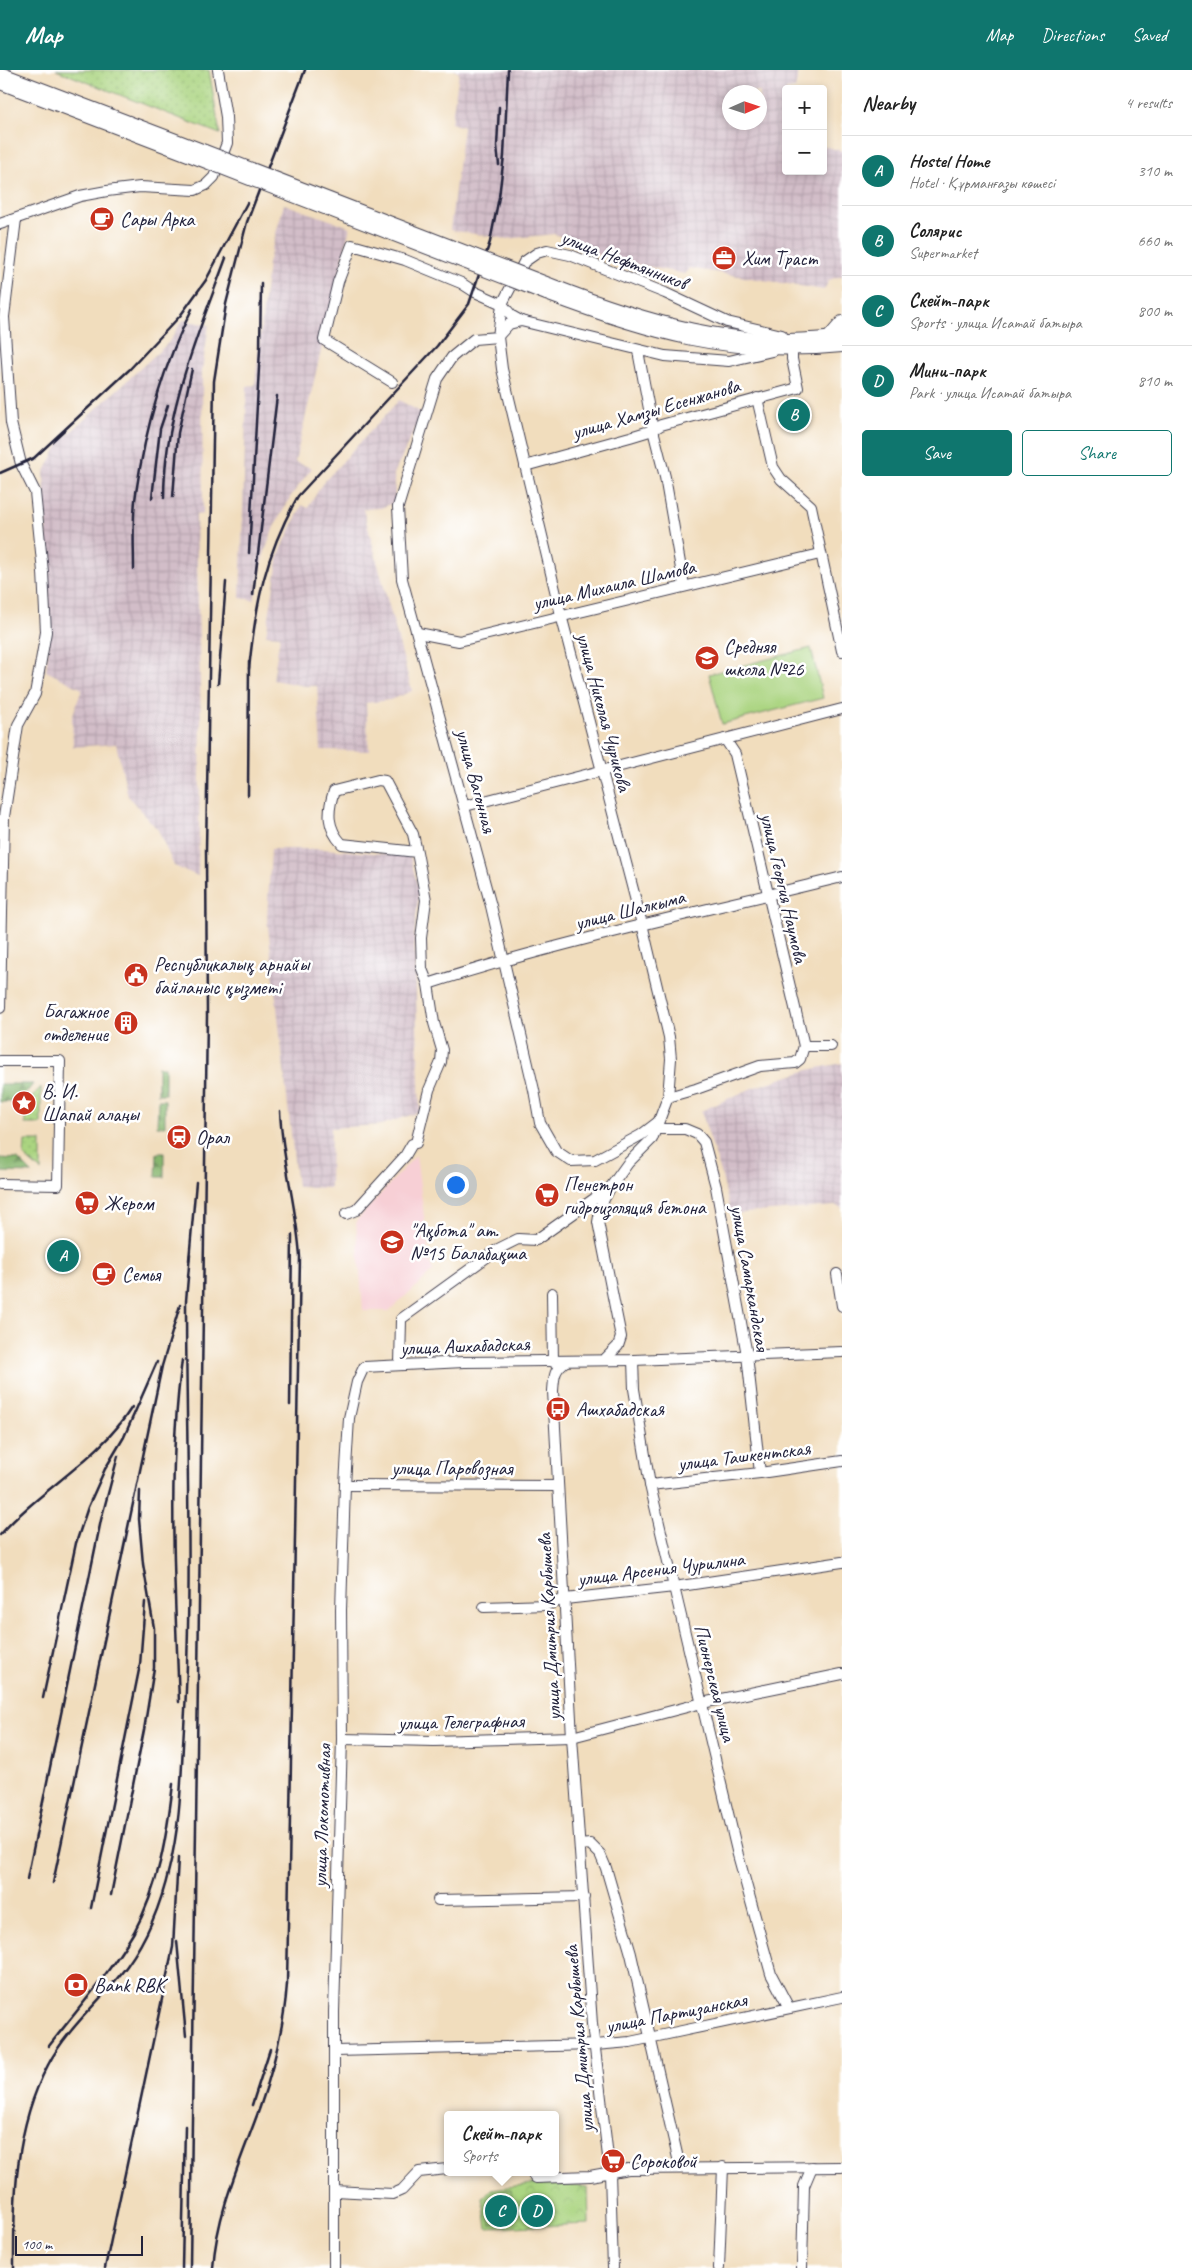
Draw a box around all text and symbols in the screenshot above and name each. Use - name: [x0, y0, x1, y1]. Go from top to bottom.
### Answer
- text: Map: [25, 20, 62, 50]
- text: Map: [986, 24, 1013, 46]
- text: Directions: [1041, 24, 1104, 46]
- text: Saved: [1132, 24, 1167, 46]
- north arrow: [722, 85, 767, 130]
- map controls: [782, 85, 827, 175]
- button: +: [782, 85, 827, 130]
- text: Nearby: [862, 90, 915, 116]
- text: 4 results: [1125, 93, 1172, 113]
- button: −: [782, 130, 827, 175]
- text: Hostel Home: [909, 149, 989, 173]
- text: A: [874, 161, 882, 181]
- text: 310 m: [1138, 161, 1172, 181]
- text: Hotel · Құрманғазы көшесі: [909, 173, 1055, 193]
- cafe icon: Сары Арка: [89, 206, 115, 232]
- place label: Сары Арка: [120, 207, 195, 232]
- text: Солярис: [909, 219, 962, 243]
- street label: улица Нефтянников: [557, 224, 693, 297]
- text: B: [874, 231, 882, 251]
- text: 660 m: [1138, 231, 1172, 251]
- text: Supermarket: [909, 243, 977, 263]
- office icon: Хим Траст: [711, 245, 737, 271]
- place label: Хим Траст: [742, 246, 819, 271]
- text: Скейт-парк: [909, 289, 989, 313]
- text: C: [874, 301, 882, 321]
- text: 800 m: [1138, 301, 1172, 321]
- text: Sports · улица Исатай батыра: [909, 313, 1082, 333]
- text: Мини-парк: [909, 359, 986, 383]
- text: D: [873, 371, 883, 391]
- text: 810 m: [1138, 371, 1172, 391]
- street label: улица Хамзы Есенжанова: [568, 373, 744, 446]
- text: Park · улица Исатай батыра: [909, 383, 1071, 403]
- pin: B: [778, 396, 810, 434]
- button: Save: [862, 430, 1012, 476]
- button: Share: [1022, 430, 1172, 476]
- street label: улица Михаила Шамова: [529, 554, 699, 616]
- street label: улица Николая Чурикова: [571, 629, 638, 796]
- place label: Средняя школа №26: [724, 634, 805, 682]
- school or university icon: Средняя школа №26: [694, 645, 720, 671]
- street label: улица Вагонная: [450, 725, 502, 836]
- street label: улица Георгия Наумова: [754, 810, 814, 967]
- street label: улица Шалкыма: [572, 884, 689, 936]
- place label: Республикалық арнайы байланыс қызметі: [154, 952, 311, 1001]
- public building icon: Республикалық арнайы байланыс қызметі: [123, 962, 149, 988]
- place label: Багажное отделение: [43, 999, 109, 1047]
- building icon: Багажное отделение: [113, 1010, 139, 1036]
- place label: В. И. Шапай алаңы: [42, 1079, 140, 1127]
- place icon: В. И. Шапай алаңы: [11, 1090, 37, 1116]
- station icon: Орал: [166, 1124, 192, 1150]
- place label: Орал: [196, 1125, 231, 1150]
- your location: [443, 1172, 469, 1198]
- place label: Пенетрон гидроизоляция бетона: [564, 1172, 707, 1221]
- supermarket icon: Пенетрон гидроизоляция бетона: [534, 1182, 560, 1208]
- supermarket icon: Жером: [74, 1190, 100, 1216]
- place label: Жером: [104, 1191, 155, 1216]
- street label: улица Самаркандская: [725, 1202, 775, 1355]
- place label: "Ақбота" ат. №15 Балабақша: [410, 1218, 527, 1266]
- school or university icon: "Ақбота" ат. №15 Балабақша: [379, 1229, 405, 1255]
- pin: A: [47, 1237, 79, 1275]
- cafe icon: Семья: [91, 1261, 117, 1287]
- place label: Семья: [122, 1262, 162, 1287]
- street label: улица Ашхабадская: [399, 1331, 531, 1361]
- bus stop icon: Ашхабадская: [545, 1396, 571, 1422]
- place label: Ашхабадская: [576, 1397, 665, 1422]
- street label: улица Ташкентская: [675, 1435, 812, 1477]
- street label: улица Паровозная: [390, 1456, 514, 1481]
- street label: улица Дмитрия Карбышева: [532, 1531, 566, 1722]
- street label: улица Арсения Чурилина: [575, 1546, 747, 1592]
- street label: Пионерская улица: [688, 1622, 742, 1746]
- street label: улица Телеграфная: [397, 1708, 526, 1736]
- street label: улица Локомотивная: [307, 1742, 337, 1889]
- street label: улица Дмитрия Карбышева: [558, 1943, 600, 2134]
- bank icon: Bank RBK: [63, 1972, 89, 1998]
- place label: Bank RBK: [94, 1973, 168, 1998]
- street label: улица Партизанская: [603, 1987, 750, 2039]
- popup: [444, 2111, 559, 2176]
- text: Скейт-парк: [462, 2122, 541, 2146]
- text: Sports: [462, 2146, 498, 2166]
- supermarket icon: Сороковой: [600, 2148, 626, 2174]
- place label: Сороковой: [630, 2149, 698, 2174]
- pin: C: [485, 2192, 517, 2230]
- pin: D: [521, 2192, 553, 2230]
- scale bar: [15, 2233, 142, 2256]
- text: 100 m: [22, 2236, 52, 2253]

